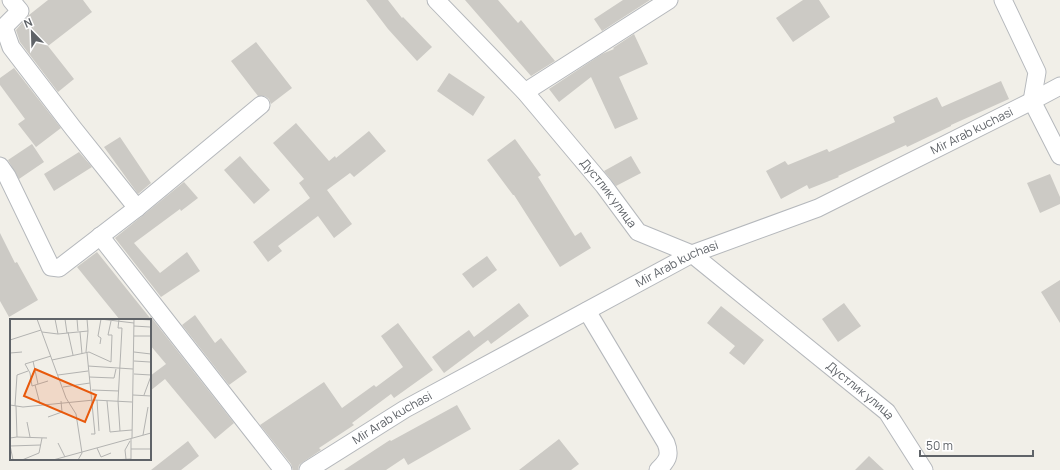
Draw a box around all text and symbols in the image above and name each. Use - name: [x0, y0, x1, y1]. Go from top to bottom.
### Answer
- north arrow: [12, 12, 52, 52]
- text: N: [21, 14, 35, 31]
- street label: Mir Arab kuchasi: [928, 103, 1016, 158]
- street label: Дустлик улица: [576, 155, 641, 231]
- street label: Mir Arab kuchasi: [632, 236, 720, 291]
- inset map: [10, 319, 151, 460]
- street label: Дустлик улица: [823, 357, 899, 423]
- street label: Mir Arab kuchasi: [349, 387, 435, 448]
- scale bar: [920, 432, 1033, 458]
- text: 50 m: [926, 437, 953, 454]

